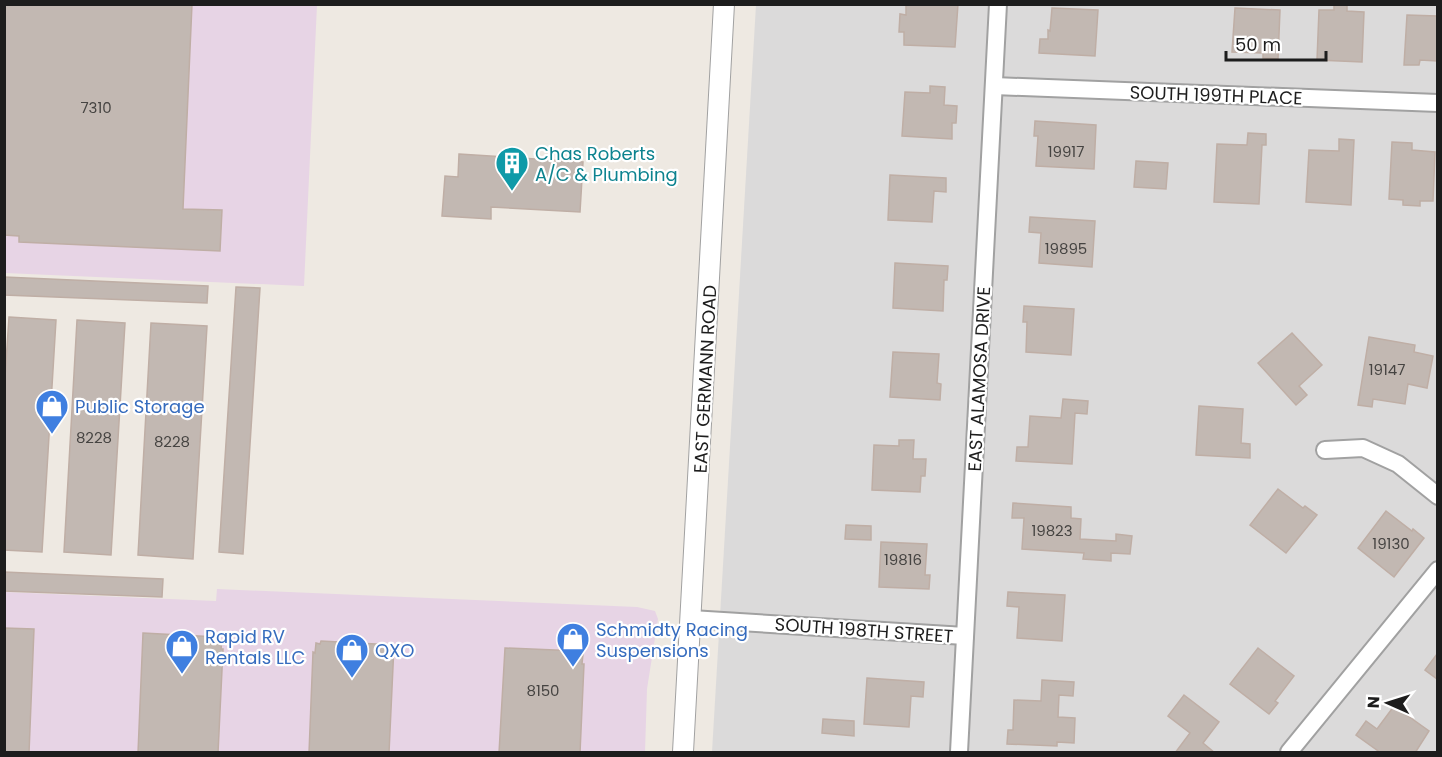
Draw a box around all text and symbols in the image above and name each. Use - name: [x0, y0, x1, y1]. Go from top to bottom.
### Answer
- scale bar: [1226, 24, 1326, 62]
- text: 50 m: [1235, 32, 1281, 57]
- street label: SOUTH 199TH PLACE: [1129, 79, 1303, 111]
- house number: 7310: [80, 97, 112, 118]
- place label: Chas Roberts A/C & Plumbing: [535, 141, 678, 187]
- house number: 19917: [1048, 141, 1084, 162]
- building icon: Chas Roberts A/C & Plumbing: [494, 145, 530, 192]
- house number: 19895: [1045, 238, 1087, 259]
- street label: EAST GERMANN ROAD: [688, 284, 722, 474]
- street label: EAST ALAMOSA DRIVE: [962, 286, 996, 472]
- house number: 19147: [1369, 359, 1405, 380]
- shop icon: Public Storage: [34, 388, 70, 435]
- place label: Public Storage: [75, 394, 205, 419]
- house number: 8228: [76, 427, 112, 448]
- house number: 8228: [154, 431, 190, 452]
- house number: 19823: [1031, 520, 1073, 541]
- house number: 19130: [1372, 533, 1410, 554]
- house number: 19816: [884, 549, 922, 570]
- street label: SOUTH 198TH STREET: [774, 611, 954, 649]
- place label: Schmidty Racing Suspensions: [596, 617, 748, 663]
- shop icon: Schmidty Racing Suspensions: [555, 621, 591, 668]
- place label: Rapid RV Rentals LLC: [205, 624, 305, 670]
- shop icon: Rapid RV Rentals LLC: [164, 628, 200, 675]
- shop icon: QXO: [334, 632, 370, 679]
- place label: QXO: [375, 638, 415, 663]
- north arrow: [1358, 673, 1418, 733]
- house number: 8150: [526, 680, 560, 701]
- text: N: [1362, 696, 1385, 709]

